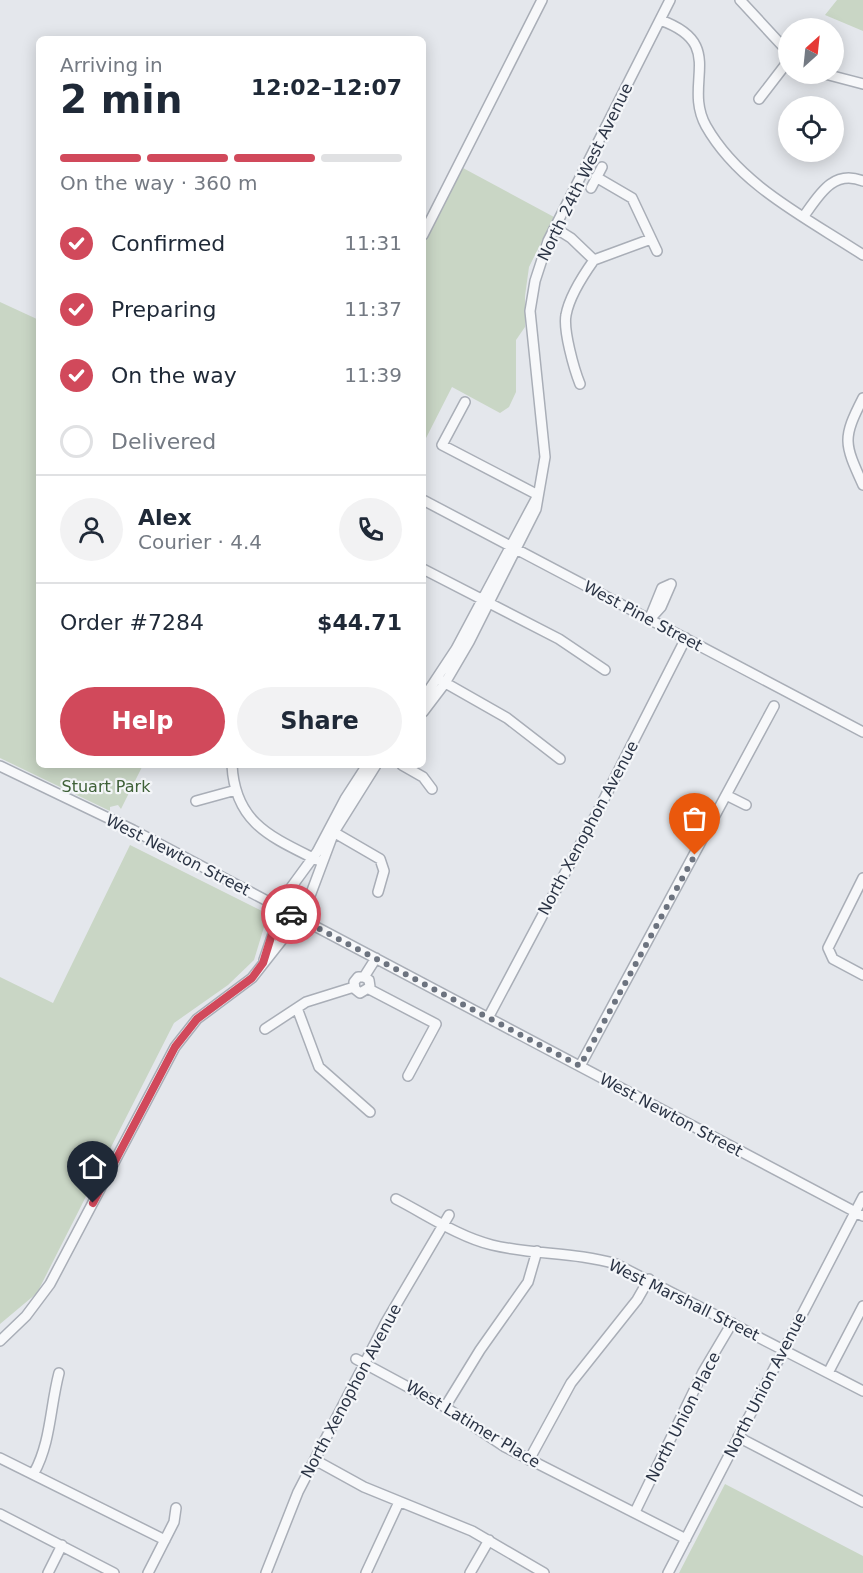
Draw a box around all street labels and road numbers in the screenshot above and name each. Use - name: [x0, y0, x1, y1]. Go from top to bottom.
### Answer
- street label: North 24th West Avenue: [534, 80, 636, 264]
- street label: West Pine Street: [580, 577, 706, 655]
- street label: North Xenophon Avenue: [534, 738, 642, 918]
- street label: West Newton Street: [103, 810, 253, 900]
- street label: West Newton Street: [596, 1069, 746, 1161]
- street label: West Marshall Street: [605, 1255, 763, 1345]
- street label: North Xenophon Avenue: [297, 1301, 405, 1481]
- street label: North Union Avenue: [720, 1309, 810, 1461]
- street label: North Union Place: [642, 1349, 724, 1485]
- street label: West Latimer Place: [402, 1376, 544, 1472]

